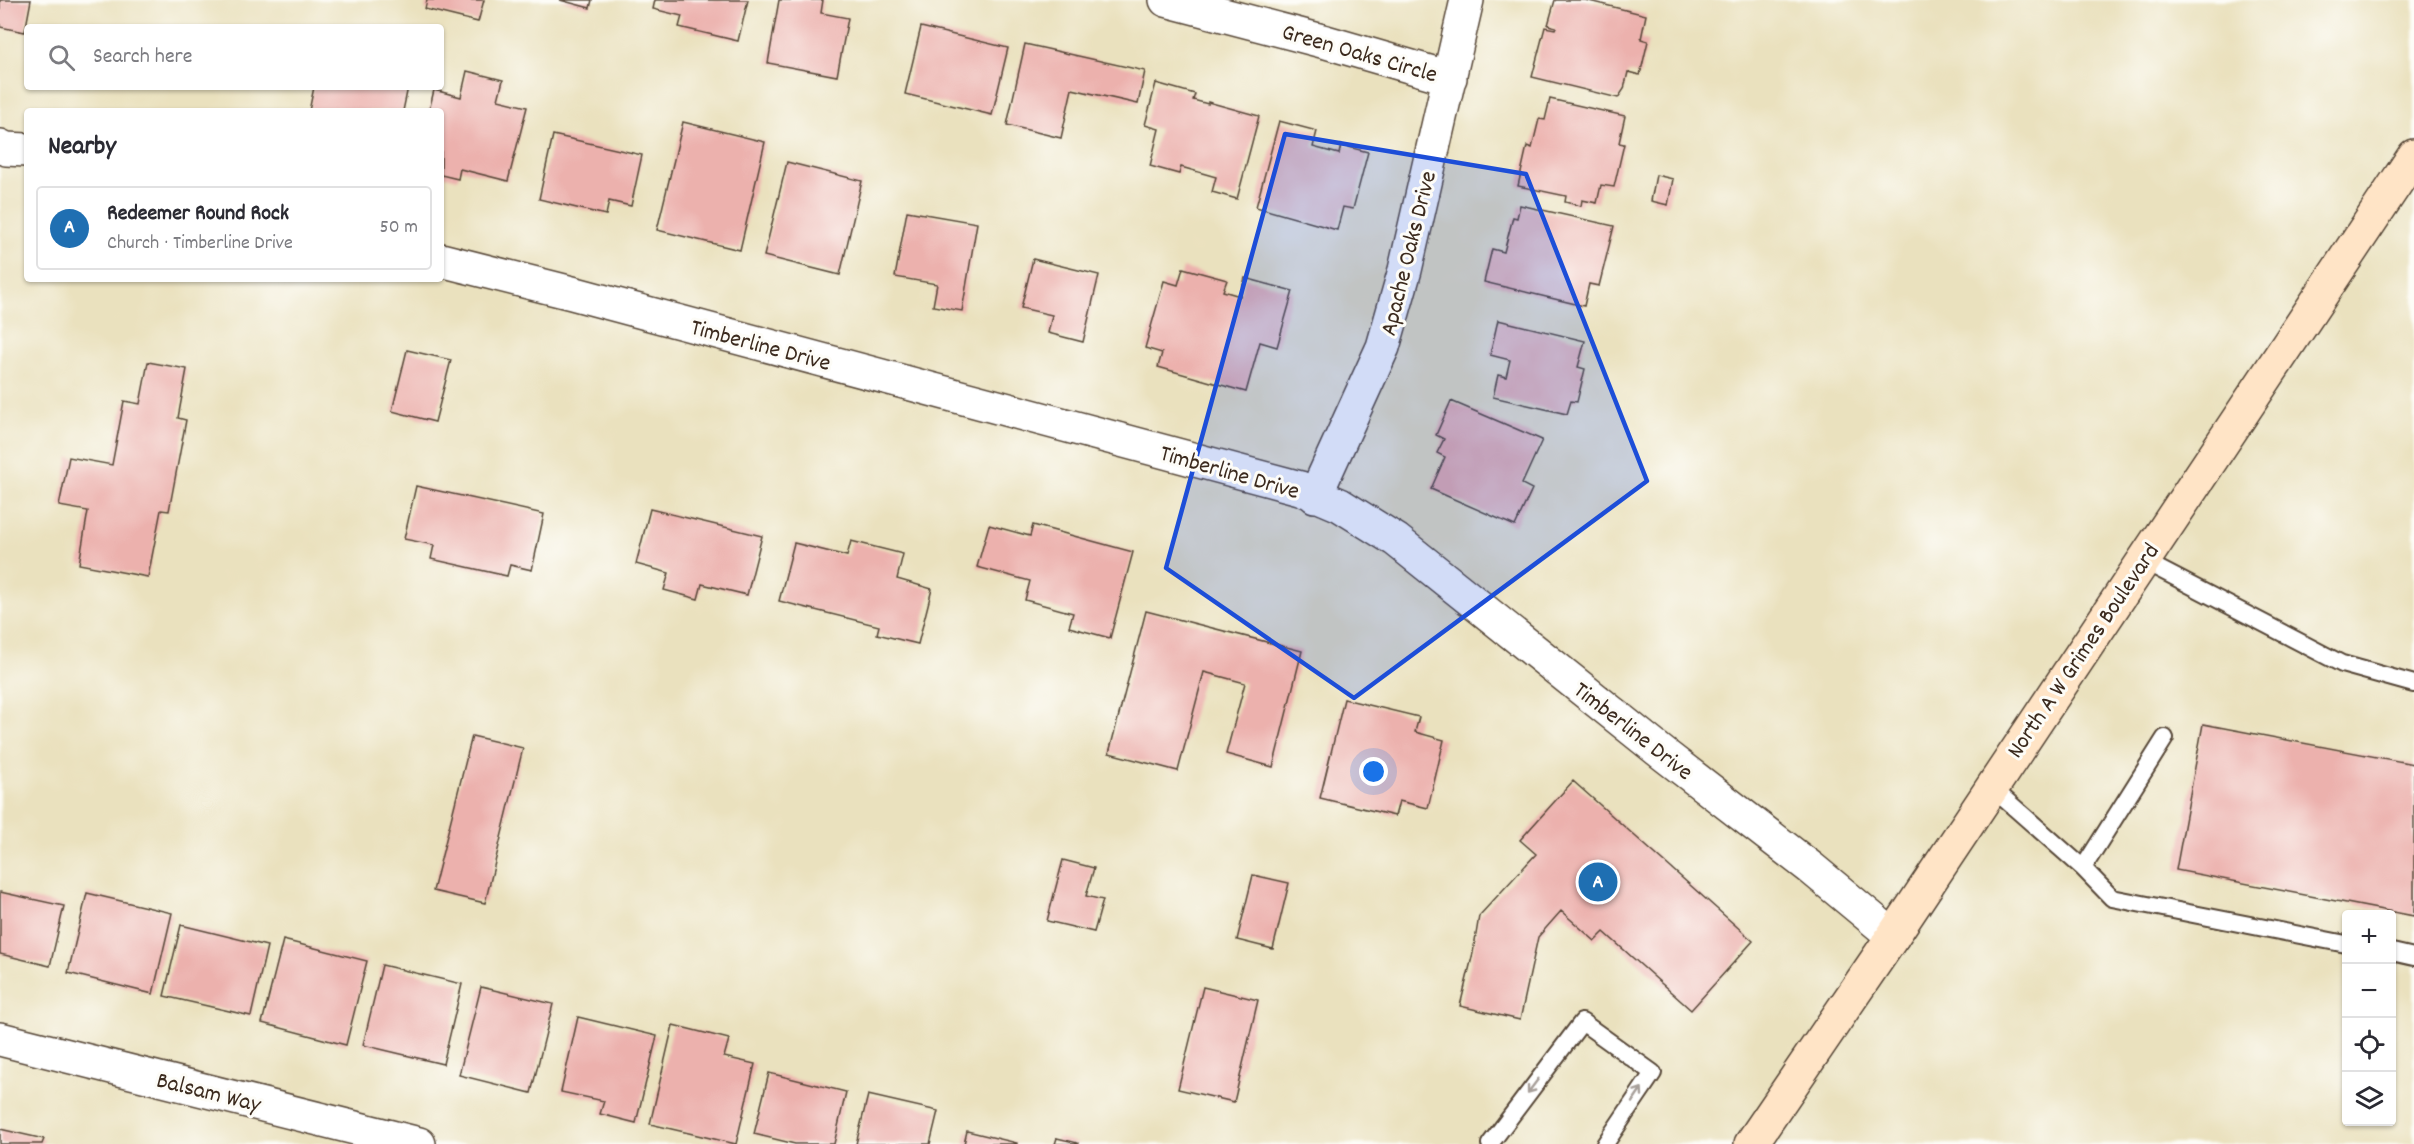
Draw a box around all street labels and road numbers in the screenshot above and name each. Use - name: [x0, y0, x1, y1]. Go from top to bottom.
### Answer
- street label: Green Oaks Circle: [1277, 16, 1441, 93]
- street label: Apache Oaks Drive: [1373, 168, 1447, 340]
- street label: Timberline Drive: [686, 312, 834, 382]
- street label: Timberline Drive: [1155, 438, 1303, 510]
- street label: North A W Grimes Boulevard: [2000, 537, 2169, 766]
- street label: Timberline Drive: [1565, 675, 1699, 790]
- street label: Balsam Way: [153, 1065, 265, 1124]

